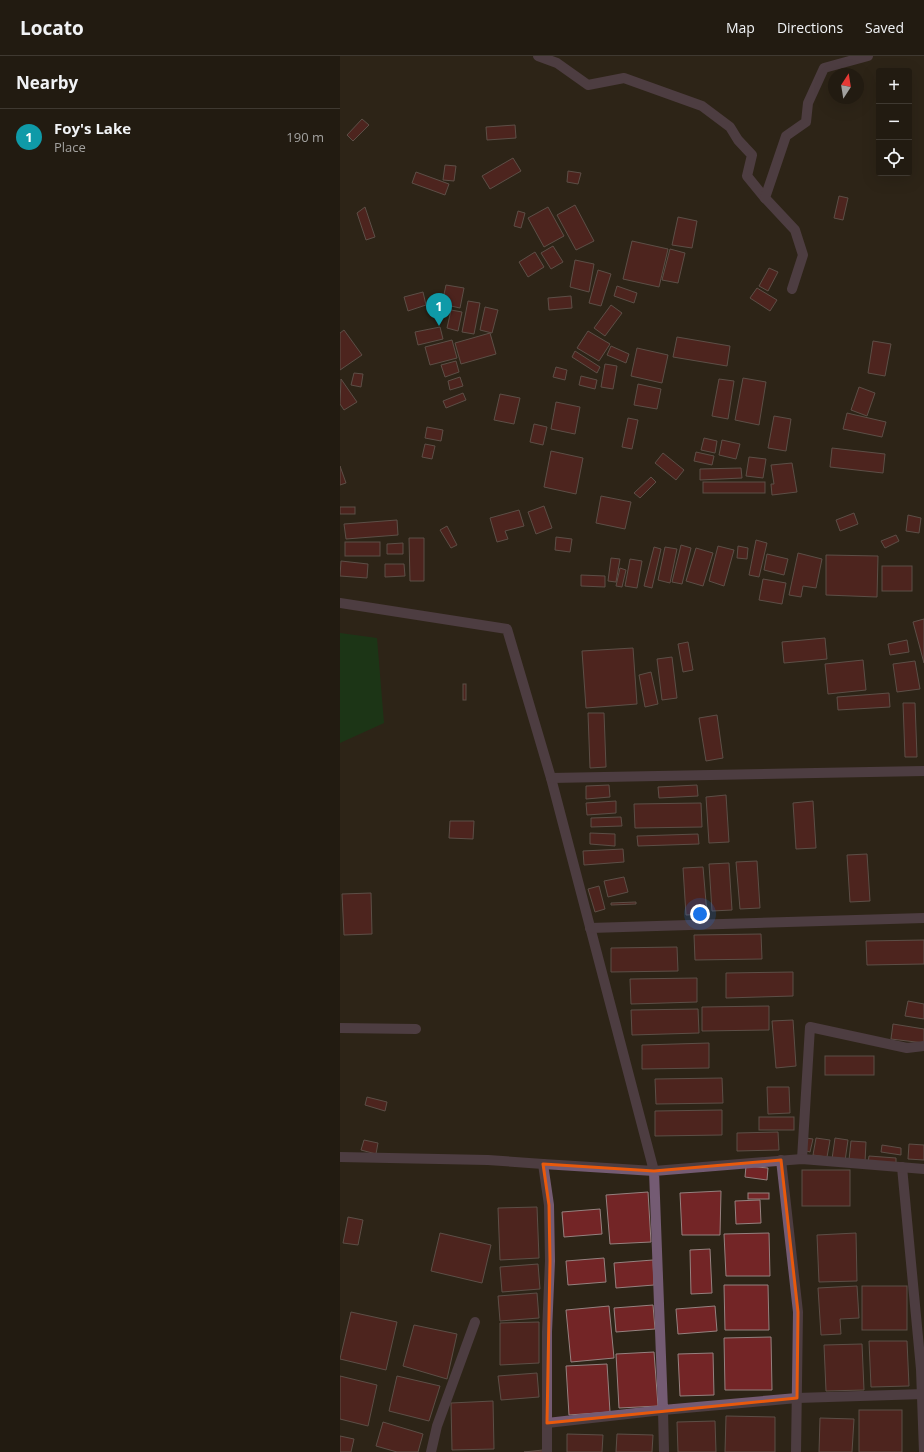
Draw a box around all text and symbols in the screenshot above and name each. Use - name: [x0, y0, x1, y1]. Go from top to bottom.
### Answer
- text: Locato: [20, 15, 84, 41]
- text: Map: [726, 18, 755, 37]
- text: Directions: [777, 18, 843, 37]
- text: Saved: [865, 18, 904, 37]
- north arrow: [828, 68, 864, 104]
- map controls: [876, 68, 912, 176]
- button: +: [876, 68, 912, 104]
- text: Nearby: [16, 71, 78, 94]
- button: −: [876, 104, 912, 140]
- text: Foy's Lake: [54, 118, 131, 138]
- text: 1: [25, 128, 33, 146]
- text: 190 m: [286, 128, 324, 146]
- text: Place: [54, 138, 86, 156]
- button: locate: [876, 140, 912, 176]
- pin: 1: [426, 293, 452, 326]
- your location: [690, 904, 710, 924]

